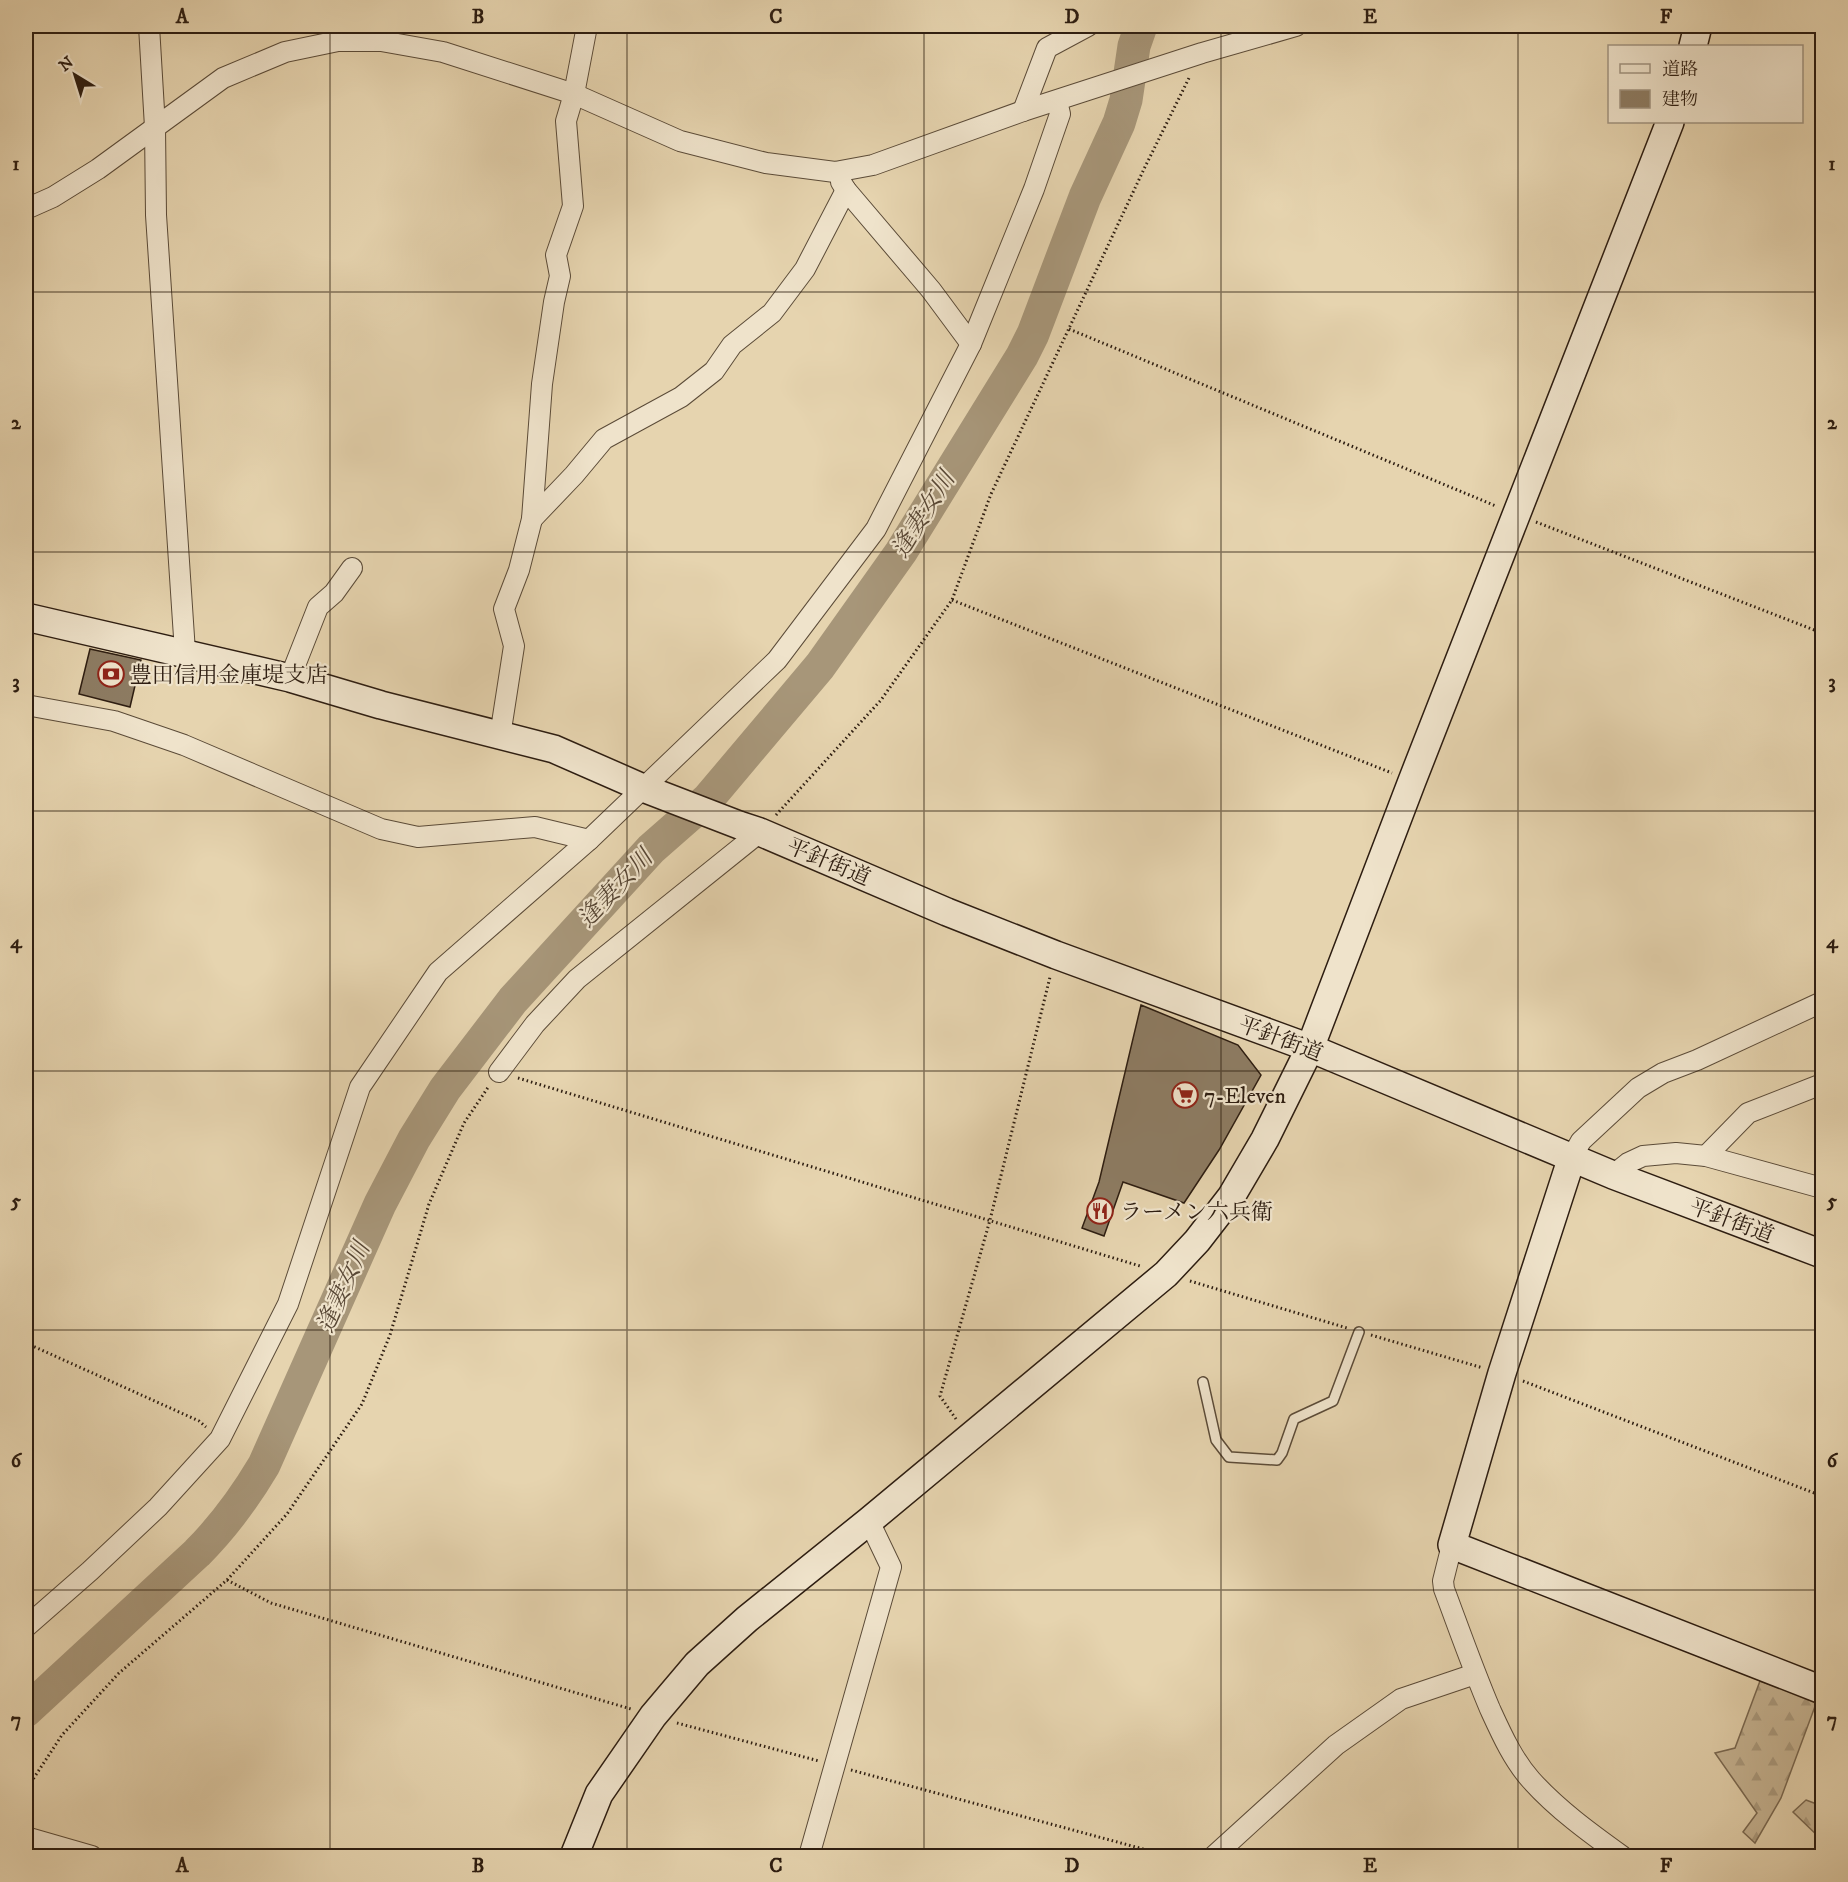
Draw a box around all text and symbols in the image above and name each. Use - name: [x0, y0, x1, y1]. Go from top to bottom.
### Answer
- text: A: [175, 5, 190, 30]
- text: B: [472, 5, 484, 30]
- text: C: [769, 5, 783, 30]
- text: D: [1065, 5, 1080, 30]
- text: E: [1363, 5, 1377, 30]
- text: F: [1660, 5, 1673, 30]
- north arrow: [45, 45, 105, 105]
- legend: [1608, 45, 1803, 123]
- text: N: [55, 52, 78, 76]
- text: 道路: [1662, 59, 1698, 81]
- text: 建物: [1662, 89, 1698, 111]
- text: 1: [12, 152, 20, 177]
- text: 1: [1828, 152, 1836, 177]
- text: 2: [11, 411, 22, 436]
- text: 2: [1827, 411, 1838, 436]
- water label: 逢妻女川: [886, 463, 964, 563]
- bank icon: 豊田信用金庫堤支店: [96, 659, 126, 689]
- place label: 豊田信用金庫堤支店: [130, 662, 328, 689]
- text: 3: [12, 670, 20, 695]
- text: 3: [1828, 670, 1836, 695]
- street label: 平針街道: [783, 833, 874, 892]
- water label: 逢妻女川: [572, 841, 661, 934]
- text: 4: [10, 930, 23, 955]
- text: 4: [1826, 930, 1839, 955]
- street label: 平針街道: [1235, 1011, 1326, 1068]
- supermarket icon: 7-Eleven: [1170, 1080, 1200, 1110]
- place label: 7-Eleven: [1204, 1083, 1286, 1110]
- text: 5: [10, 1189, 21, 1214]
- text: 5: [1826, 1189, 1837, 1214]
- street label: 平針街道: [1686, 1193, 1777, 1250]
- restaurant icon: ラーメン六兵衛: [1085, 1196, 1115, 1226]
- place label: ラーメン六兵衛: [1120, 1199, 1273, 1226]
- water label: 逢妻女川: [311, 1235, 378, 1337]
- text: 6: [11, 1449, 23, 1474]
- text: 6: [1827, 1449, 1839, 1474]
- text: 7: [11, 1708, 21, 1733]
- text: 7: [1827, 1708, 1837, 1733]
- text: A: [175, 1854, 190, 1879]
- text: B: [472, 1854, 484, 1879]
- text: C: [769, 1854, 783, 1879]
- text: D: [1065, 1854, 1080, 1879]
- text: E: [1363, 1854, 1377, 1879]
- text: F: [1660, 1854, 1673, 1879]

